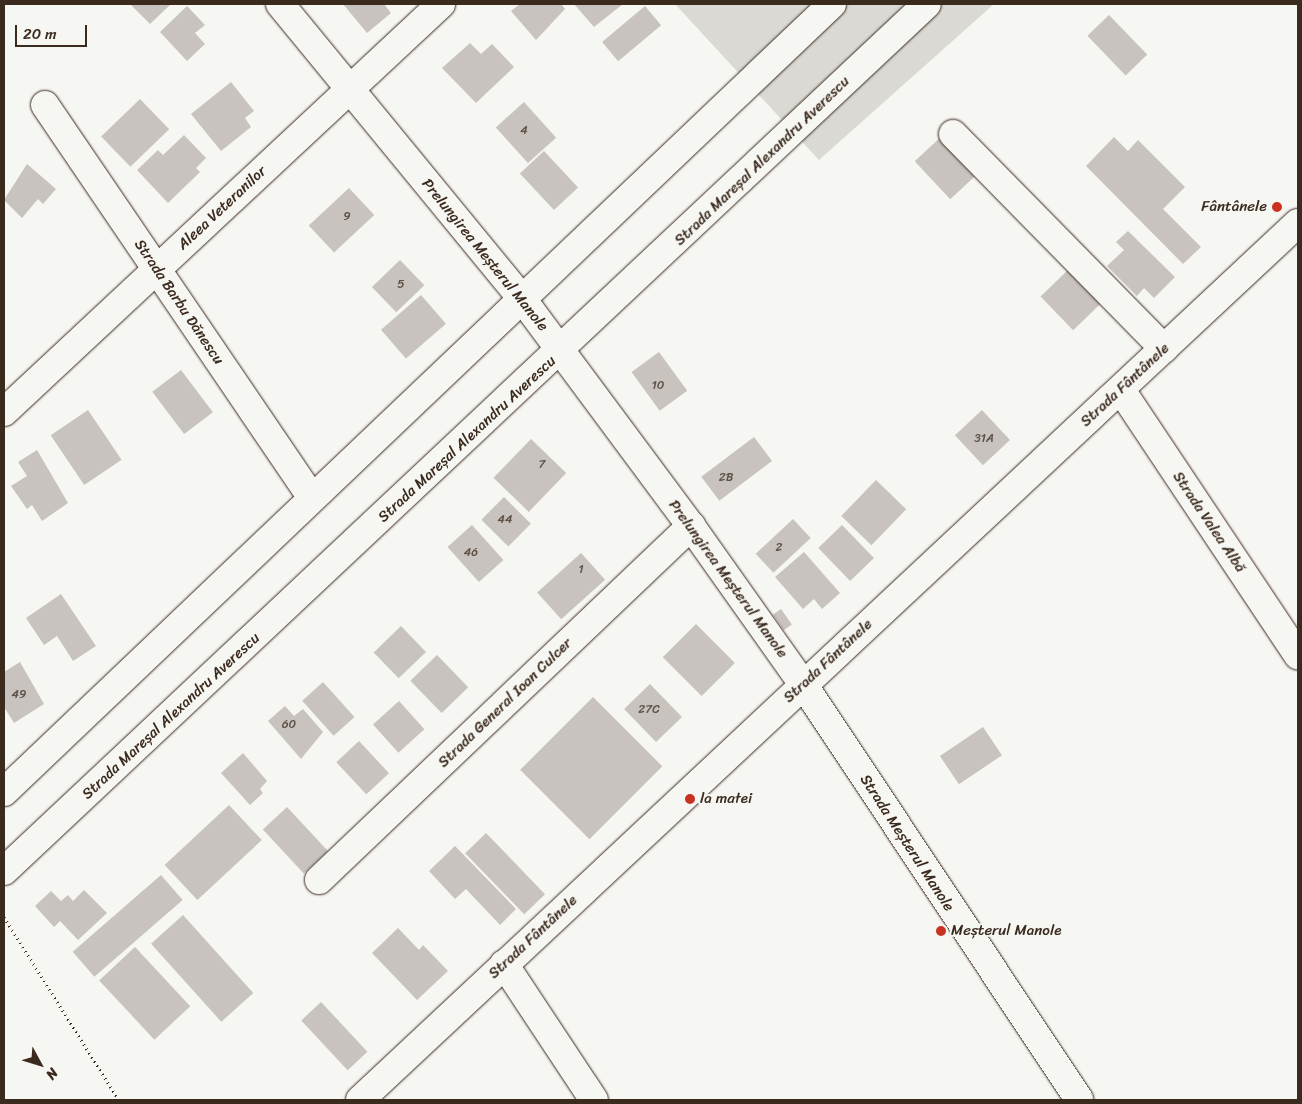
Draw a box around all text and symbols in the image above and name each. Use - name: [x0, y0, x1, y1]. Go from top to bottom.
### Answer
- scale bar: [18, 15, 90, 47]
- text: 20 m: [23, 21, 57, 47]
- street label: Strada Mareșal Alexandru Averescu: [671, 72, 853, 250]
- house number: 4: [520, 124, 528, 138]
- street label: Aleea Veteranilor: [174, 162, 270, 254]
- street label: Prelungirea Meșterul Manole: [418, 175, 552, 335]
- place label: Fântânele: [1201, 198, 1267, 216]
- marker: Fântânele: [1271, 201, 1283, 213]
- house number: 9: [343, 210, 351, 224]
- street label: Strada Barbu Dănescu: [130, 236, 228, 368]
- house number: 5: [397, 278, 405, 292]
- street label: Strada Fântânele: [1077, 339, 1173, 431]
- street label: Strada Mareșal Alexandru Averescu: [374, 352, 560, 526]
- house number: 10: [652, 379, 664, 393]
- house number: 31A: [974, 432, 994, 446]
- house number: 7: [539, 458, 545, 472]
- street label: Strada Valea Albă: [1169, 468, 1249, 576]
- house number: 2B: [719, 471, 733, 485]
- street label: Prelungirea Meșterul Manole: [665, 496, 791, 662]
- house number: 44: [498, 513, 512, 527]
- house number: 2: [776, 541, 782, 555]
- house number: 46: [464, 546, 478, 560]
- house number: 1: [578, 563, 584, 577]
- street label: Strada Fântânele: [780, 615, 876, 707]
- street label: Strada Mareșal Alexandru Averescu: [78, 629, 264, 803]
- street label: Strada General Ioan Culcer: [434, 634, 576, 772]
- house number: 49: [12, 688, 26, 702]
- house number: 27C: [638, 703, 660, 717]
- house number: 60: [282, 718, 296, 732]
- street label: Strada Meșterul Manole: [856, 771, 958, 915]
- place label: la matei: [700, 790, 753, 808]
- marker: la matei: [684, 793, 696, 805]
- street label: Strada Fântânele: [485, 891, 581, 983]
- place label: Meșterul Manole: [951, 922, 1061, 940]
- marker: Meșterul Manole: [935, 925, 947, 937]
- north arrow: [15, 1039, 65, 1089]
- text: N: [39, 1062, 65, 1085]

